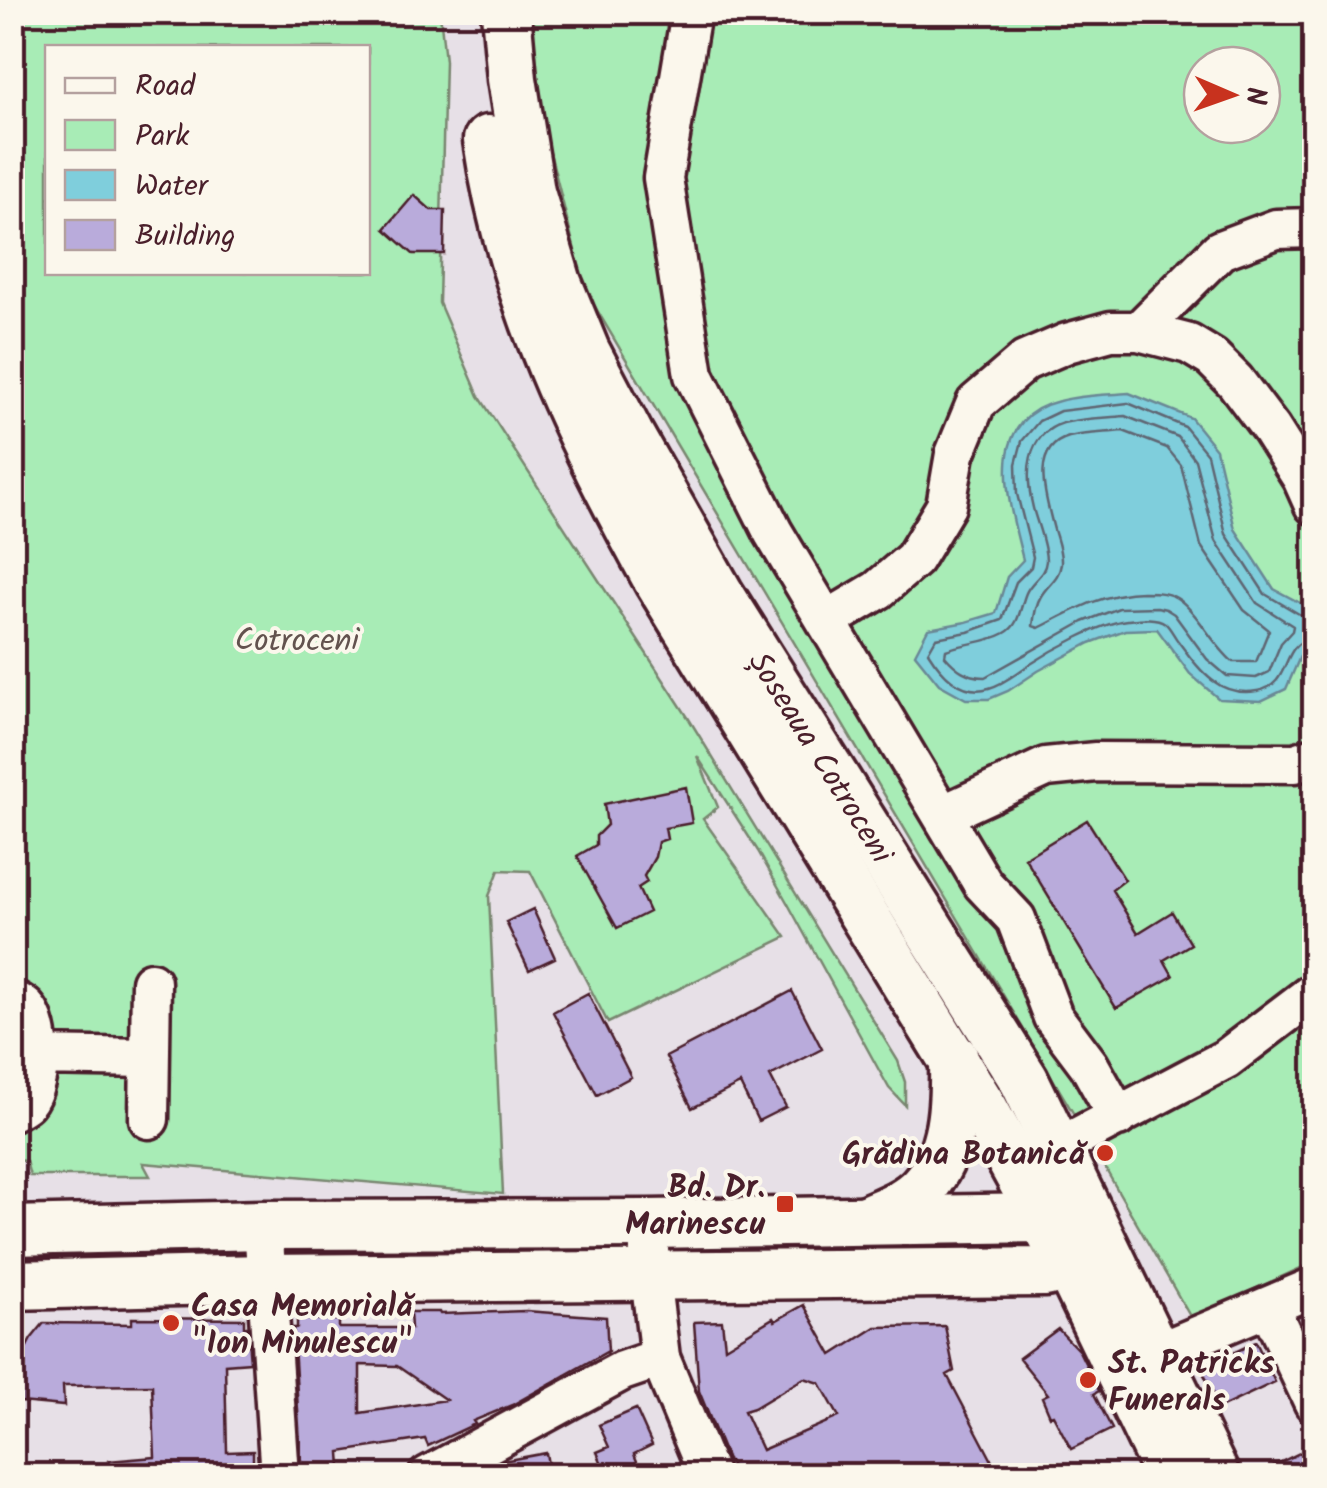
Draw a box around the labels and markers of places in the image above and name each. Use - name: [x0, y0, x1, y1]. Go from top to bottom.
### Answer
- place label: Grădina Botanică: [842, 1130, 1088, 1181]
- marker: Grădina Botanică: [1094, 1142, 1116, 1164]
- place label: Bd. Dr. Marinescu: [625, 1163, 765, 1251]
- marker: Bd. Dr. Marinescu: [774, 1193, 796, 1215]
- place label: Casa Memorială "Ion Minulescu": [191, 1282, 416, 1370]
- marker: Casa Memorială "Ion Minulescu": [160, 1312, 182, 1334]
- place label: St. Patricks Funerals: [1108, 1339, 1275, 1427]
- marker: St. Patricks Funerals: [1077, 1369, 1099, 1391]

